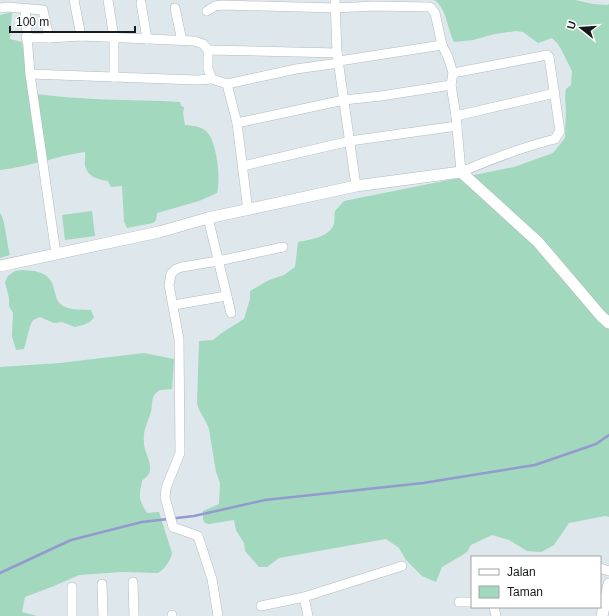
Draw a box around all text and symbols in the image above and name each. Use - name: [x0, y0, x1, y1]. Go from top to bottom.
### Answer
- scale bar: [10, 8, 135, 34]
- north arrow: [561, 8, 601, 48]
- text: 100 m: [16, 15, 49, 29]
- text: U: [565, 19, 578, 31]
- legend: [471, 556, 601, 608]
- text: Jalan: [507, 565, 536, 579]
- text: Taman: [507, 585, 543, 599]

